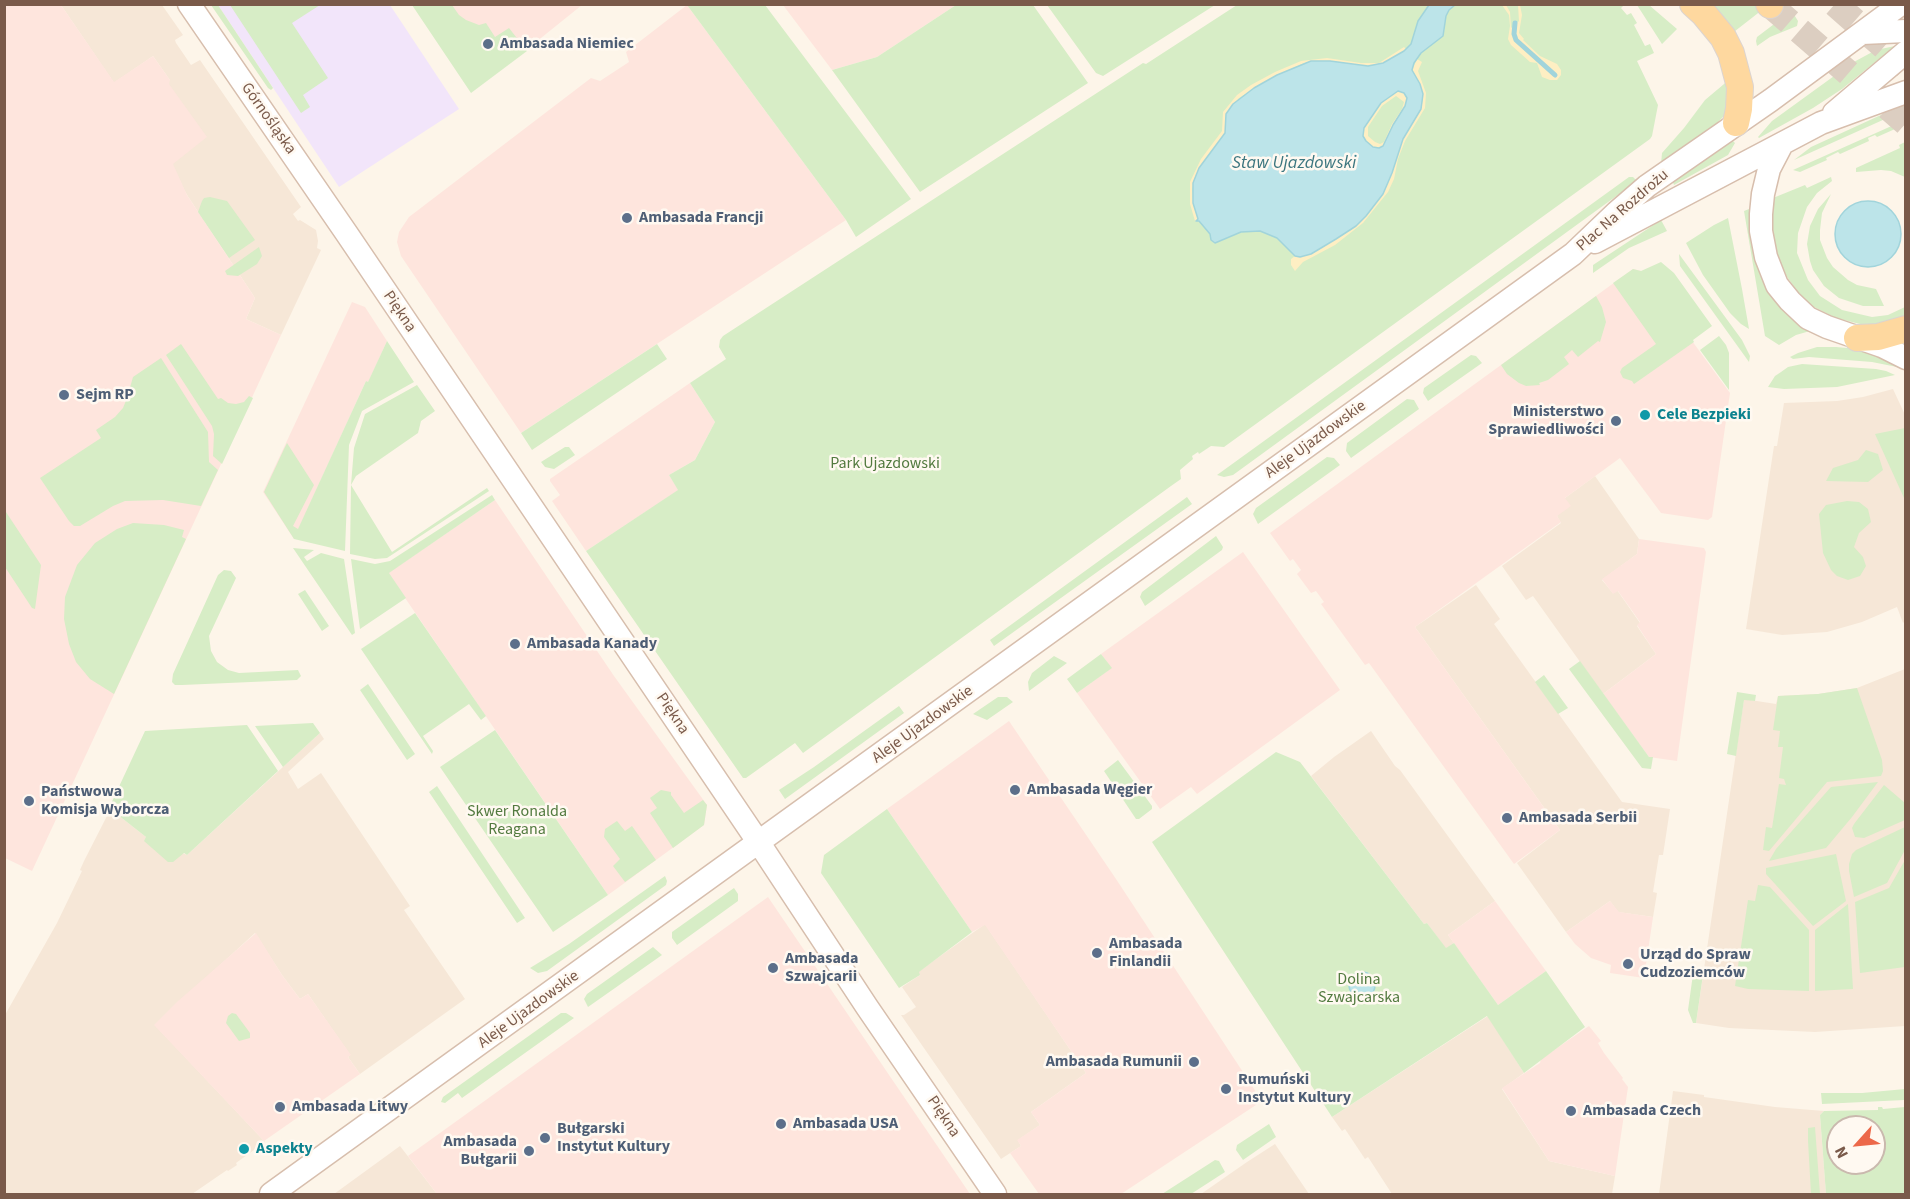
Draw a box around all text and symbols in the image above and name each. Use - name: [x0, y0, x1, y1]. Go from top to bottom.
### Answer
- place label: Ambasada Niemiec: [500, 34, 634, 54]
- marker: Ambasada Niemiec: [481, 37, 495, 51]
- street label: Górnośląska: [236, 80, 300, 158]
- water label: Staw Ujazdowski: [1232, 153, 1356, 175]
- street label: Plac Na Rozdrożu: [1573, 166, 1673, 256]
- place label: Ambasada Francji: [639, 208, 764, 228]
- marker: Ambasada Francji: [620, 211, 634, 225]
- street label: Piękna: [378, 288, 420, 336]
- place label: Sejm RP: [76, 385, 134, 405]
- marker: Sejm RP: [57, 388, 71, 402]
- street label: Aleje Ujazdowskie: [1262, 397, 1370, 483]
- place label: Ministerstwo Sprawiedliwości: [1488, 402, 1604, 440]
- place label: Cele Bezpieki: [1657, 405, 1751, 425]
- marker: Cele Bezpieki: [1638, 408, 1652, 422]
- marker: Ministerstwo Sprawiedliwości: [1609, 414, 1623, 428]
- park label: Park Ujazdowski: [830, 454, 940, 474]
- place label: Ambasada Kanady: [527, 634, 657, 654]
- marker: Ambasada Kanady: [508, 637, 522, 651]
- street label: Aleje Ujazdowskie: [869, 682, 977, 768]
- street label: Piękna: [651, 690, 693, 738]
- place label: Ambasada Węgier: [1027, 780, 1152, 800]
- place label: Państwowa Komisja Wyborcza: [41, 782, 169, 820]
- marker: Ambasada Węgier: [1008, 783, 1022, 797]
- marker: Państwowa Komisja Wyborcza: [22, 794, 36, 808]
- park label: Skwer Ronalda Reagana: [467, 802, 567, 840]
- place label: Ambasada Serbii: [1519, 808, 1637, 828]
- marker: Ambasada Serbii: [1500, 811, 1514, 825]
- place label: Ambasada Finlandii: [1109, 934, 1182, 972]
- place label: Urząd do Spraw Cudzoziemców: [1640, 945, 1751, 983]
- marker: Ambasada Finlandii: [1090, 946, 1104, 960]
- place label: Ambasada Szwajcarii: [785, 949, 858, 987]
- marker: Urząd do Spraw Cudzoziemców: [1621, 957, 1635, 971]
- marker: Ambasada Szwajcarii: [766, 961, 780, 975]
- street label: Aleje Ujazdowskie: [475, 967, 583, 1053]
- park label: Dolina Szwajcarska: [1318, 970, 1400, 1008]
- place label: Ambasada Rumunii: [1046, 1052, 1182, 1072]
- marker: Ambasada Rumunii: [1187, 1055, 1201, 1069]
- place label: Rumuński Instytut Kultury: [1238, 1070, 1351, 1108]
- marker: Rumuński Instytut Kultury: [1219, 1082, 1233, 1096]
- street label: Piękna: [922, 1093, 964, 1141]
- place label: Ambasada Litwy: [292, 1097, 408, 1117]
- marker: Ambasada Litwy: [273, 1100, 287, 1114]
- place label: Ambasada Czech: [1583, 1101, 1701, 1121]
- marker: Ambasada Czech: [1564, 1104, 1578, 1118]
- place label: Ambasada USA: [793, 1114, 898, 1134]
- north arrow: [1826, 1115, 1886, 1175]
- marker: Ambasada USA: [774, 1117, 788, 1131]
- place label: Bułgarski Instytut Kultury: [557, 1119, 670, 1157]
- marker: Bułgarski Instytut Kultury: [538, 1131, 552, 1145]
- place label: Ambasada Bułgarii: [444, 1132, 517, 1170]
- place label: Aspekty: [256, 1139, 313, 1159]
- marker: Aspekty: [237, 1142, 251, 1156]
- text: N: [1830, 1143, 1854, 1162]
- marker: Ambasada Bułgarii: [522, 1144, 536, 1158]

